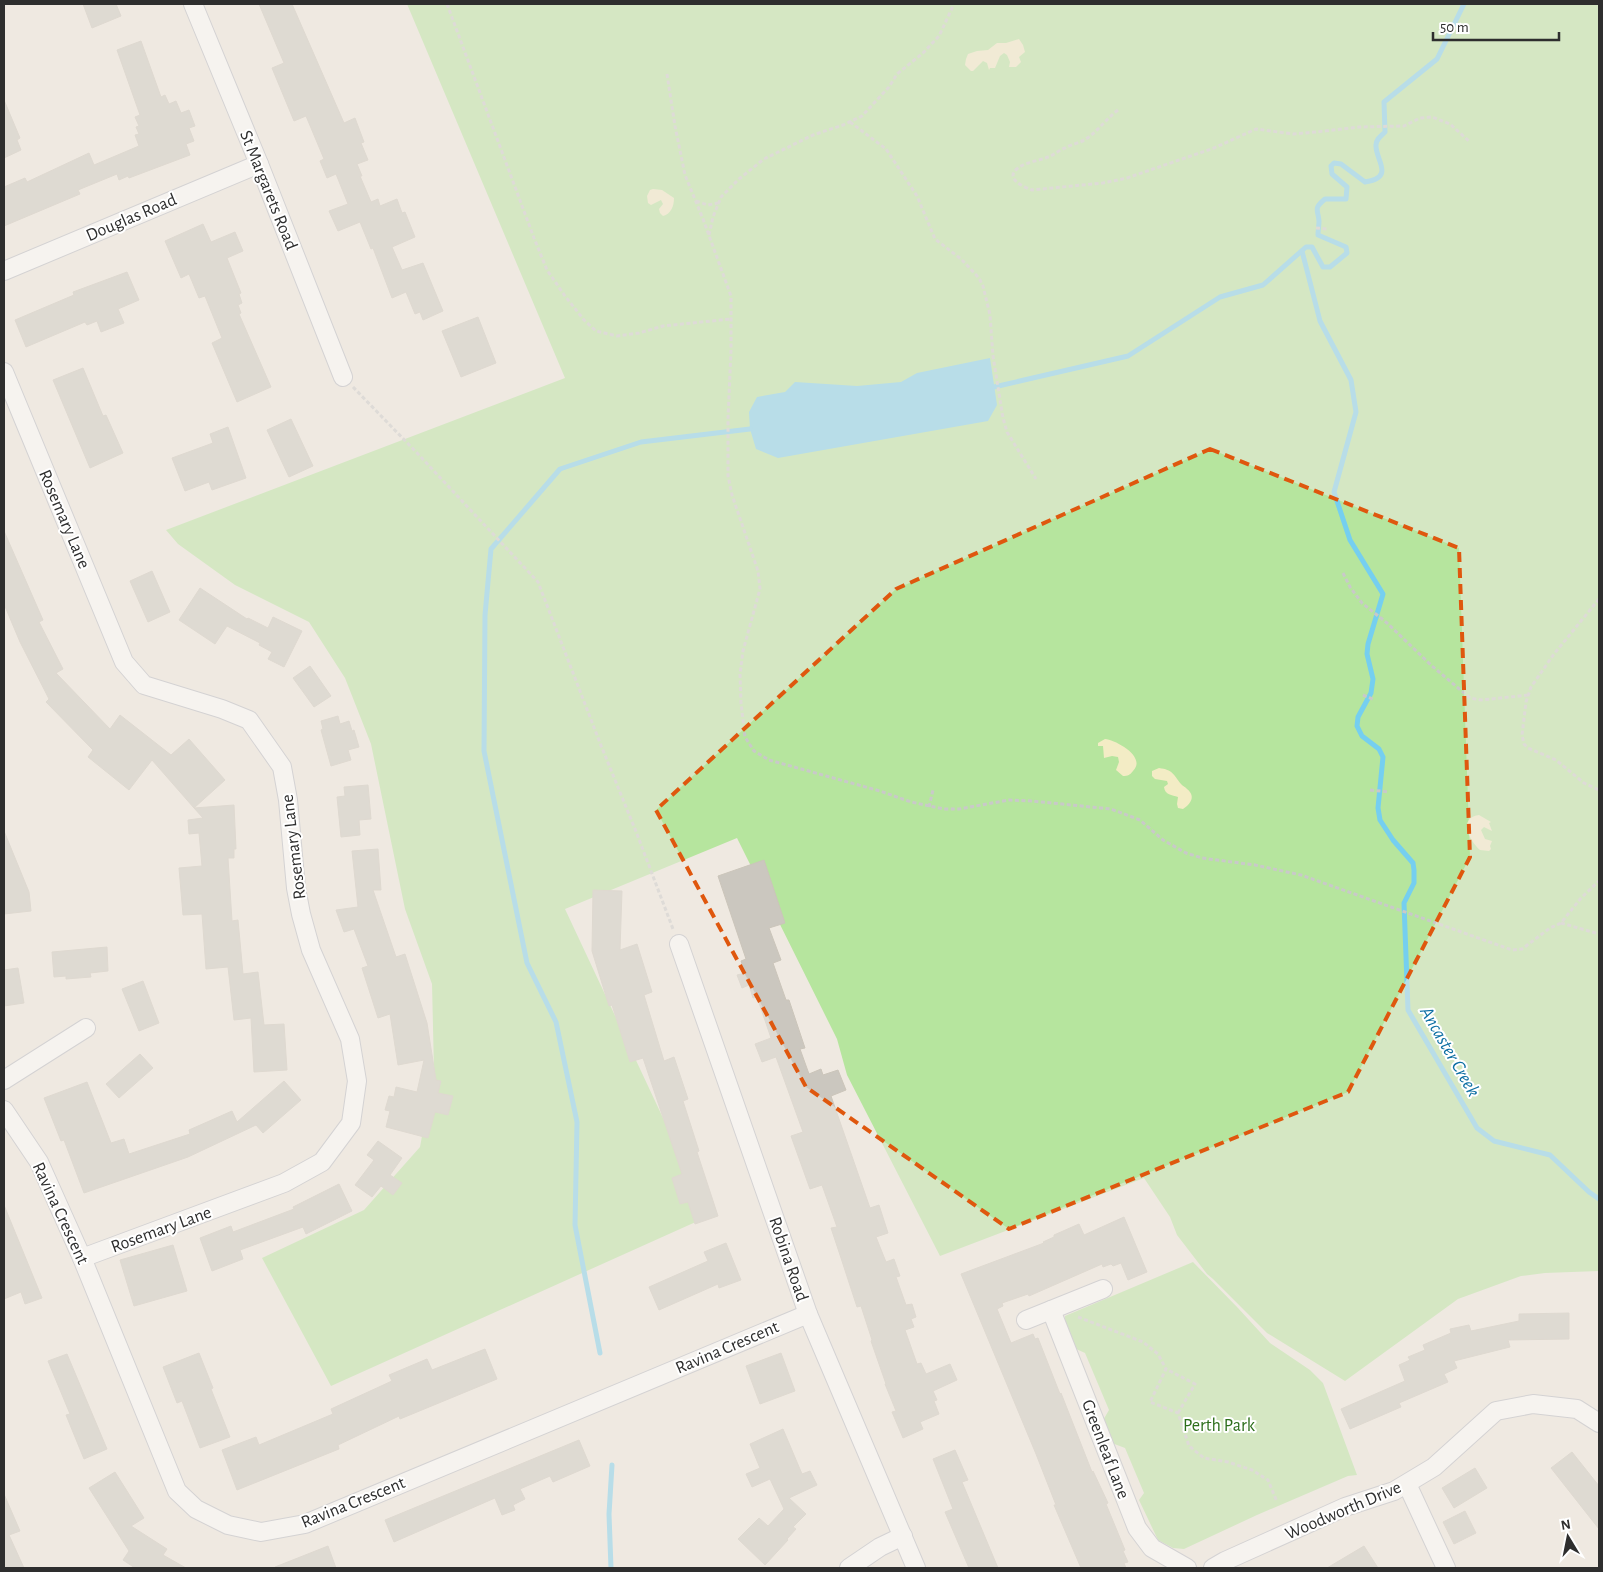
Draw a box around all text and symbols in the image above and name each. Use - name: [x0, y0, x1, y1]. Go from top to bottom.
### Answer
- scale bar: [1433, 10, 1559, 42]
- text: 50 m: [1440, 20, 1469, 35]
- street label: St Margarets Road: [236, 128, 300, 253]
- street label: Douglas Road: [83, 191, 179, 245]
- street label: Rosemary Lane: [35, 467, 93, 571]
- street label: Rosemary Lane: [279, 793, 309, 900]
- water label: Ancaster Creek: [1416, 1003, 1483, 1100]
- street label: Ravina Crescent: [29, 1160, 92, 1267]
- street label: Rosemary Lane: [109, 1203, 214, 1256]
- street label: Robina Road: [765, 1215, 811, 1304]
- street label: Ravina Crescent: [673, 1318, 782, 1378]
- street label: Greenleaf Lane: [1078, 1397, 1132, 1501]
- park label: Perth Park: [1183, 1417, 1256, 1435]
- street label: Ravina Crescent: [299, 1474, 408, 1532]
- street label: Woodworth Drive: [1283, 1478, 1404, 1543]
- north arrow: [1543, 1512, 1593, 1562]
- text: N: [1560, 1517, 1572, 1533]

